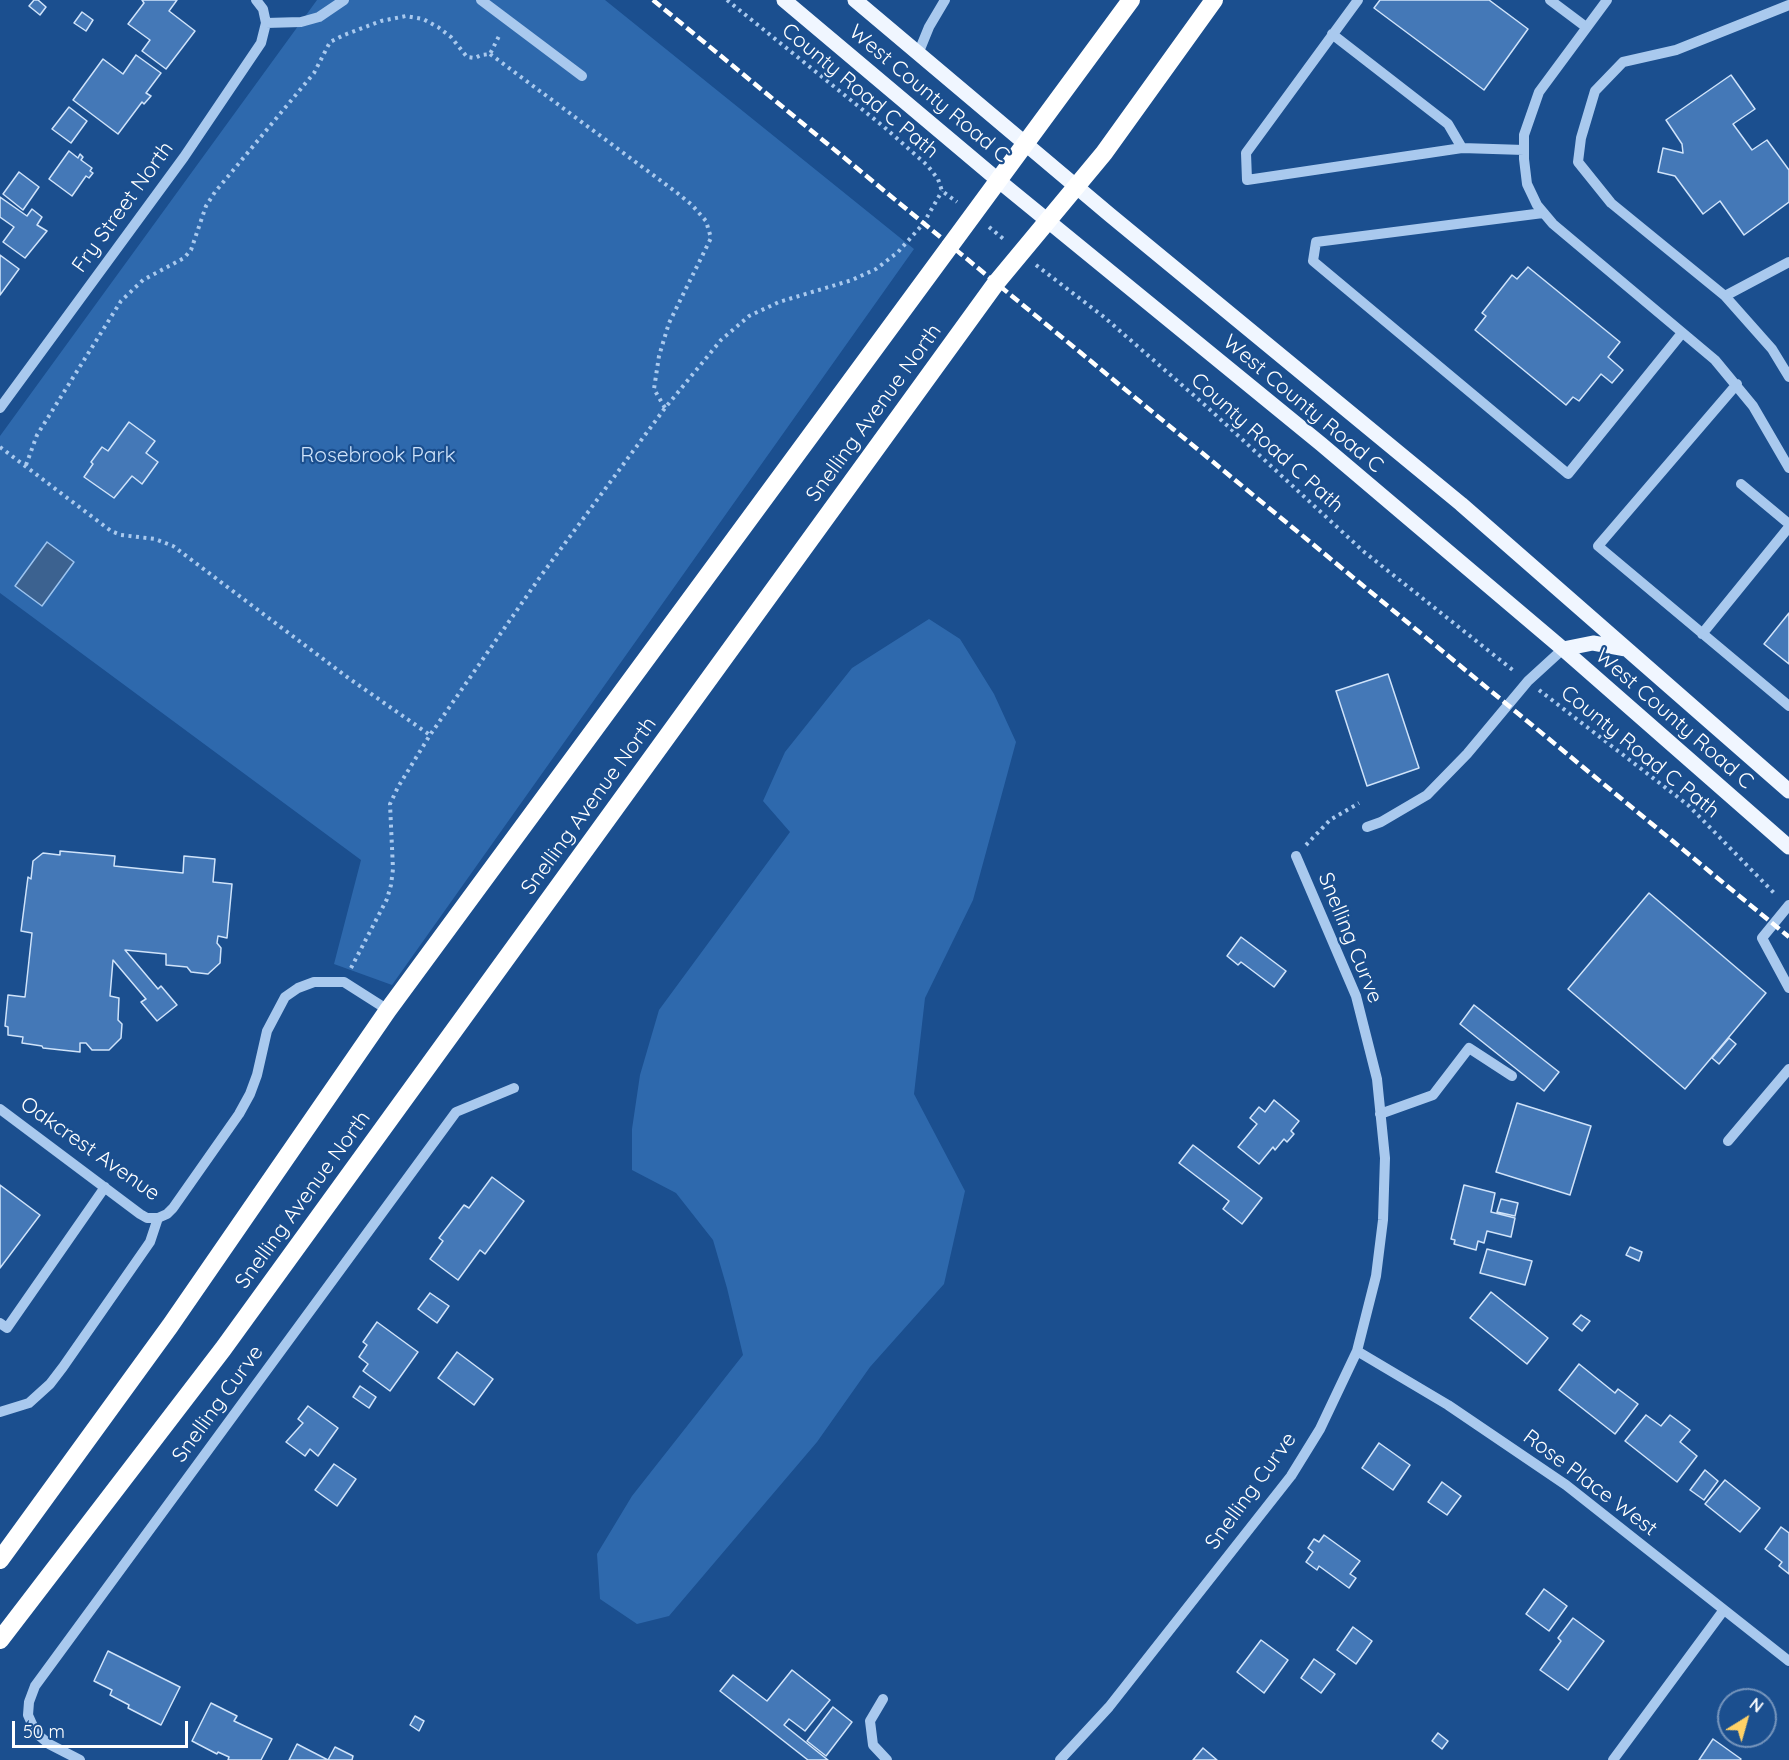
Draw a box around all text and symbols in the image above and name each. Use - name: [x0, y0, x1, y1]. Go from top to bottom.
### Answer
- street label: County Road C Path: [777, 18, 943, 164]
- street label: West County Road C: [844, 20, 1014, 168]
- street label: Fry Street North: [67, 137, 179, 277]
- street label: Snelling Avenue North: [801, 319, 947, 507]
- street label: West County Road C: [1218, 330, 1388, 478]
- street label: County Road C Path: [1185, 368, 1349, 518]
- park label: Rosebrook Park: [300, 443, 456, 469]
- street label: West County Road C: [1590, 643, 1758, 795]
- street label: County Road C Path: [1556, 680, 1724, 824]
- street label: Snelling Avenue North: [516, 712, 662, 900]
- street label: Snelling Curve: [1312, 869, 1388, 1007]
- street label: Oakcrest Avenue: [15, 1092, 165, 1206]
- street label: Snelling Avenue North: [230, 1106, 376, 1294]
- street label: Snelling Curve: [167, 1341, 269, 1467]
- street label: Rose Place West: [1518, 1424, 1662, 1542]
- street label: Snelling Curve: [1200, 1428, 1302, 1554]
- north arrow: [1717, 1688, 1777, 1748]
- text: N: [1746, 1694, 1767, 1717]
- scale bar: [15, 1709, 190, 1747]
- text: 50 m: [23, 1720, 65, 1743]

